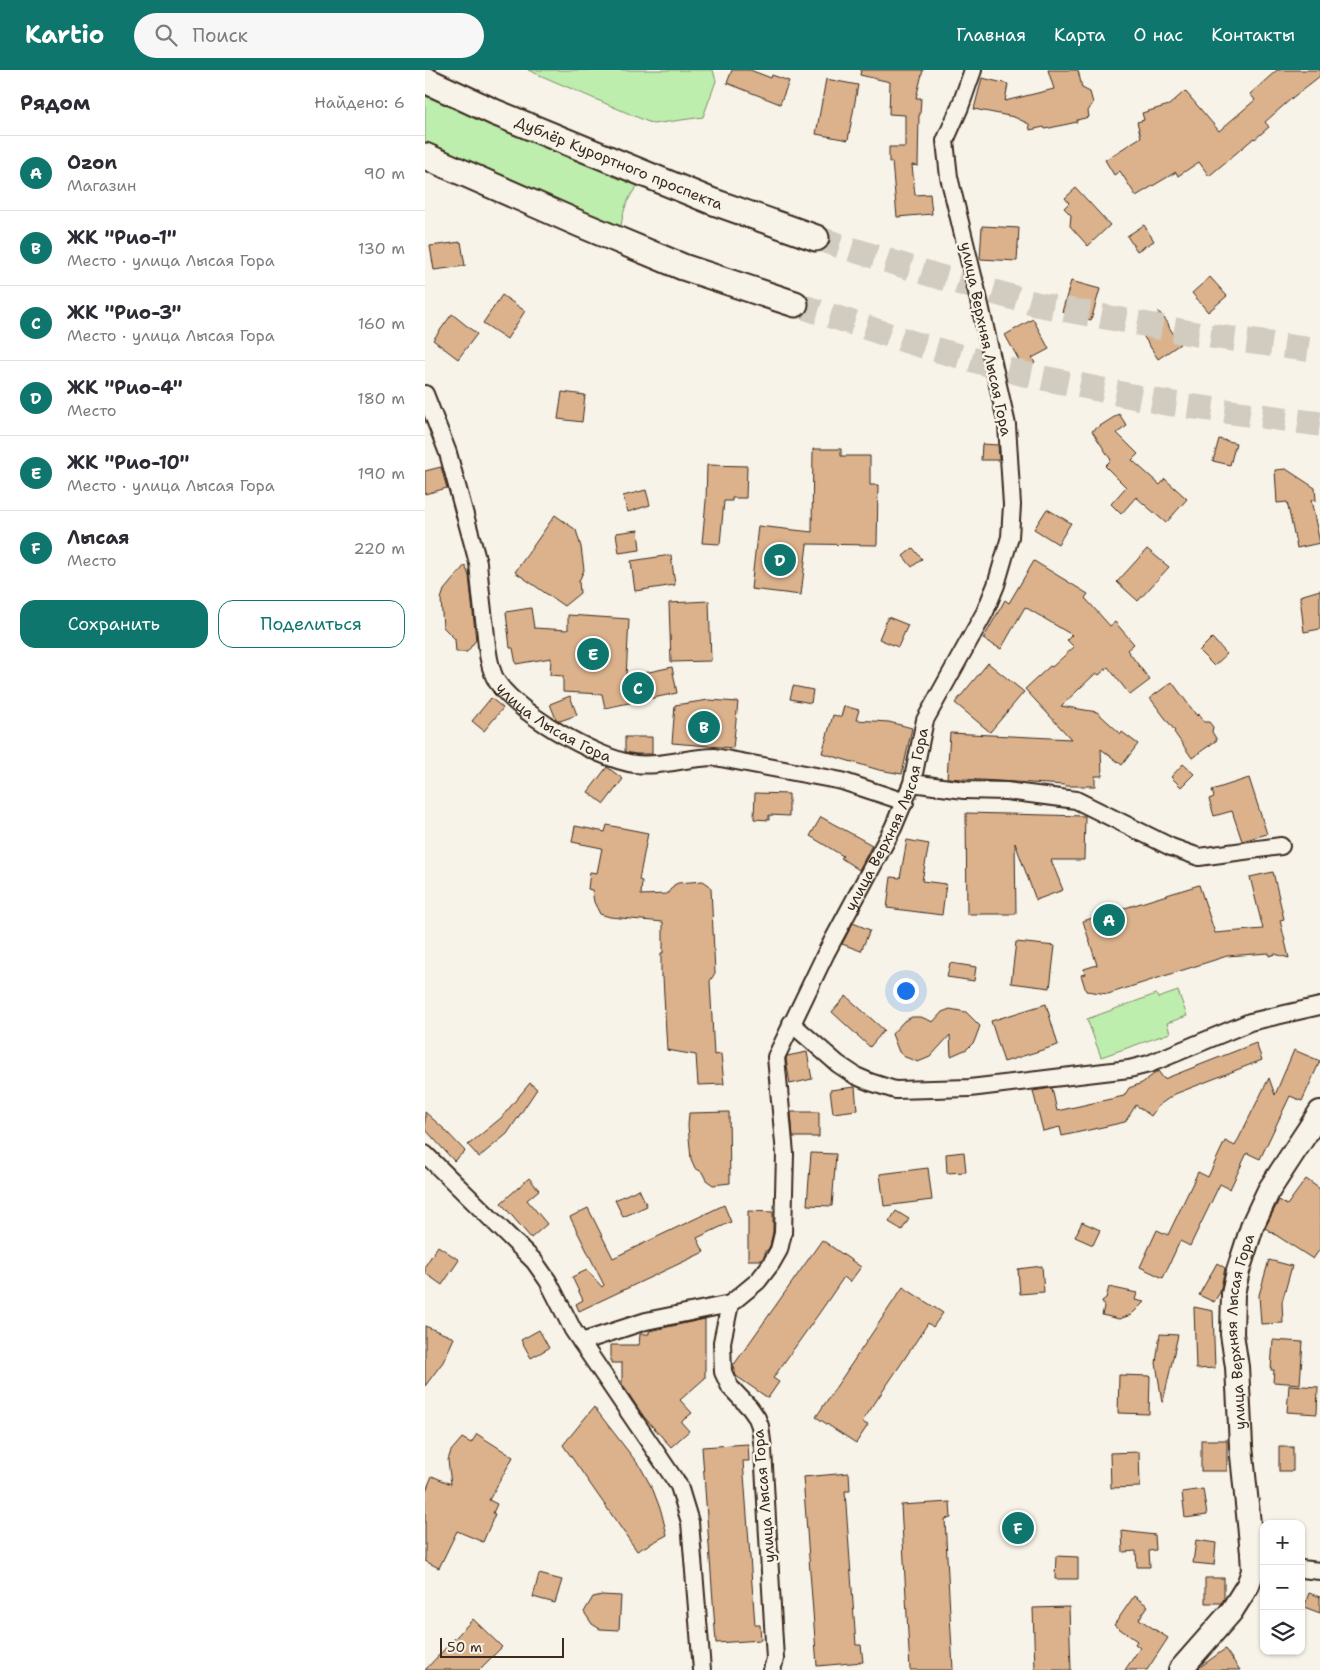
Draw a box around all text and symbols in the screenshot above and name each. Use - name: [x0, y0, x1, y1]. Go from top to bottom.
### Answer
- search box: [134, 13, 484, 58]
- text: Kartio: [25, 19, 104, 51]
- icon: search: [152, 21, 180, 49]
- text: Поиск: [192, 23, 248, 48]
- text: Главная: [956, 23, 1026, 47]
- text: Карта: [1054, 23, 1106, 47]
- text: О нас: [1134, 23, 1183, 47]
- text: Контакты: [1211, 23, 1295, 47]
- text: Рядом: [20, 89, 90, 117]
- text: Найдено: 6: [314, 92, 405, 113]
- street label: Дублёр Курортного проспекта: [512, 112, 726, 215]
- text: Ozon: [67, 150, 117, 175]
- text: A: [30, 163, 42, 184]
- text: 90 m: [364, 163, 405, 184]
- text: Магазин: [67, 175, 136, 196]
- text: ЖК "Рио-1": [67, 225, 177, 250]
- text: B: [31, 238, 41, 259]
- text: 130 m: [358, 238, 405, 259]
- street label: улица Верхняя Лысая Гора: [956, 240, 1016, 438]
- text: Место · улица Лысая Гора: [67, 250, 275, 271]
- text: ЖК "Рио-3": [67, 300, 181, 325]
- text: C: [31, 313, 41, 334]
- text: 160 m: [358, 313, 405, 334]
- text: Место · улица Лысая Гора: [67, 325, 275, 346]
- text: ЖК "Рио-4": [67, 375, 183, 400]
- text: D: [30, 388, 42, 409]
- text: 180 m: [357, 388, 405, 409]
- text: Место: [67, 400, 117, 421]
- text: ЖК "Рио-10": [67, 450, 190, 475]
- text: E: [31, 463, 41, 484]
- text: 190 m: [358, 463, 405, 484]
- text: Место · улица Лысая Гора: [67, 475, 275, 496]
- text: Лысая: [67, 525, 130, 550]
- text: F: [31, 538, 41, 559]
- text: 220 m: [353, 538, 405, 559]
- pin: D: [764, 541, 796, 579]
- text: Место: [67, 550, 117, 571]
- button: Сохранить: [20, 600, 208, 648]
- button: Поделиться: [218, 600, 405, 648]
- pin: E: [577, 635, 609, 673]
- pin: C: [622, 669, 654, 707]
- street label: улица Лысая Гора: [491, 678, 615, 767]
- pin: B: [688, 708, 720, 746]
- street label: улица Верхняя Лысая Гора: [840, 725, 933, 915]
- pin: A: [1093, 901, 1125, 939]
- your location: [893, 978, 919, 1004]
- street label: улица Верхняя Лысая Гора: [1222, 1231, 1259, 1430]
- street label: улица Лысая Гора: [748, 1428, 780, 1564]
- pin: F: [1002, 1509, 1034, 1547]
- map controls: [1260, 1520, 1305, 1655]
- button: +: [1260, 1520, 1305, 1565]
- button: −: [1260, 1565, 1305, 1610]
- button: layers: [1260, 1610, 1305, 1655]
- scale bar: [440, 1635, 564, 1658]
- text: 50 m: [447, 1638, 482, 1656]

